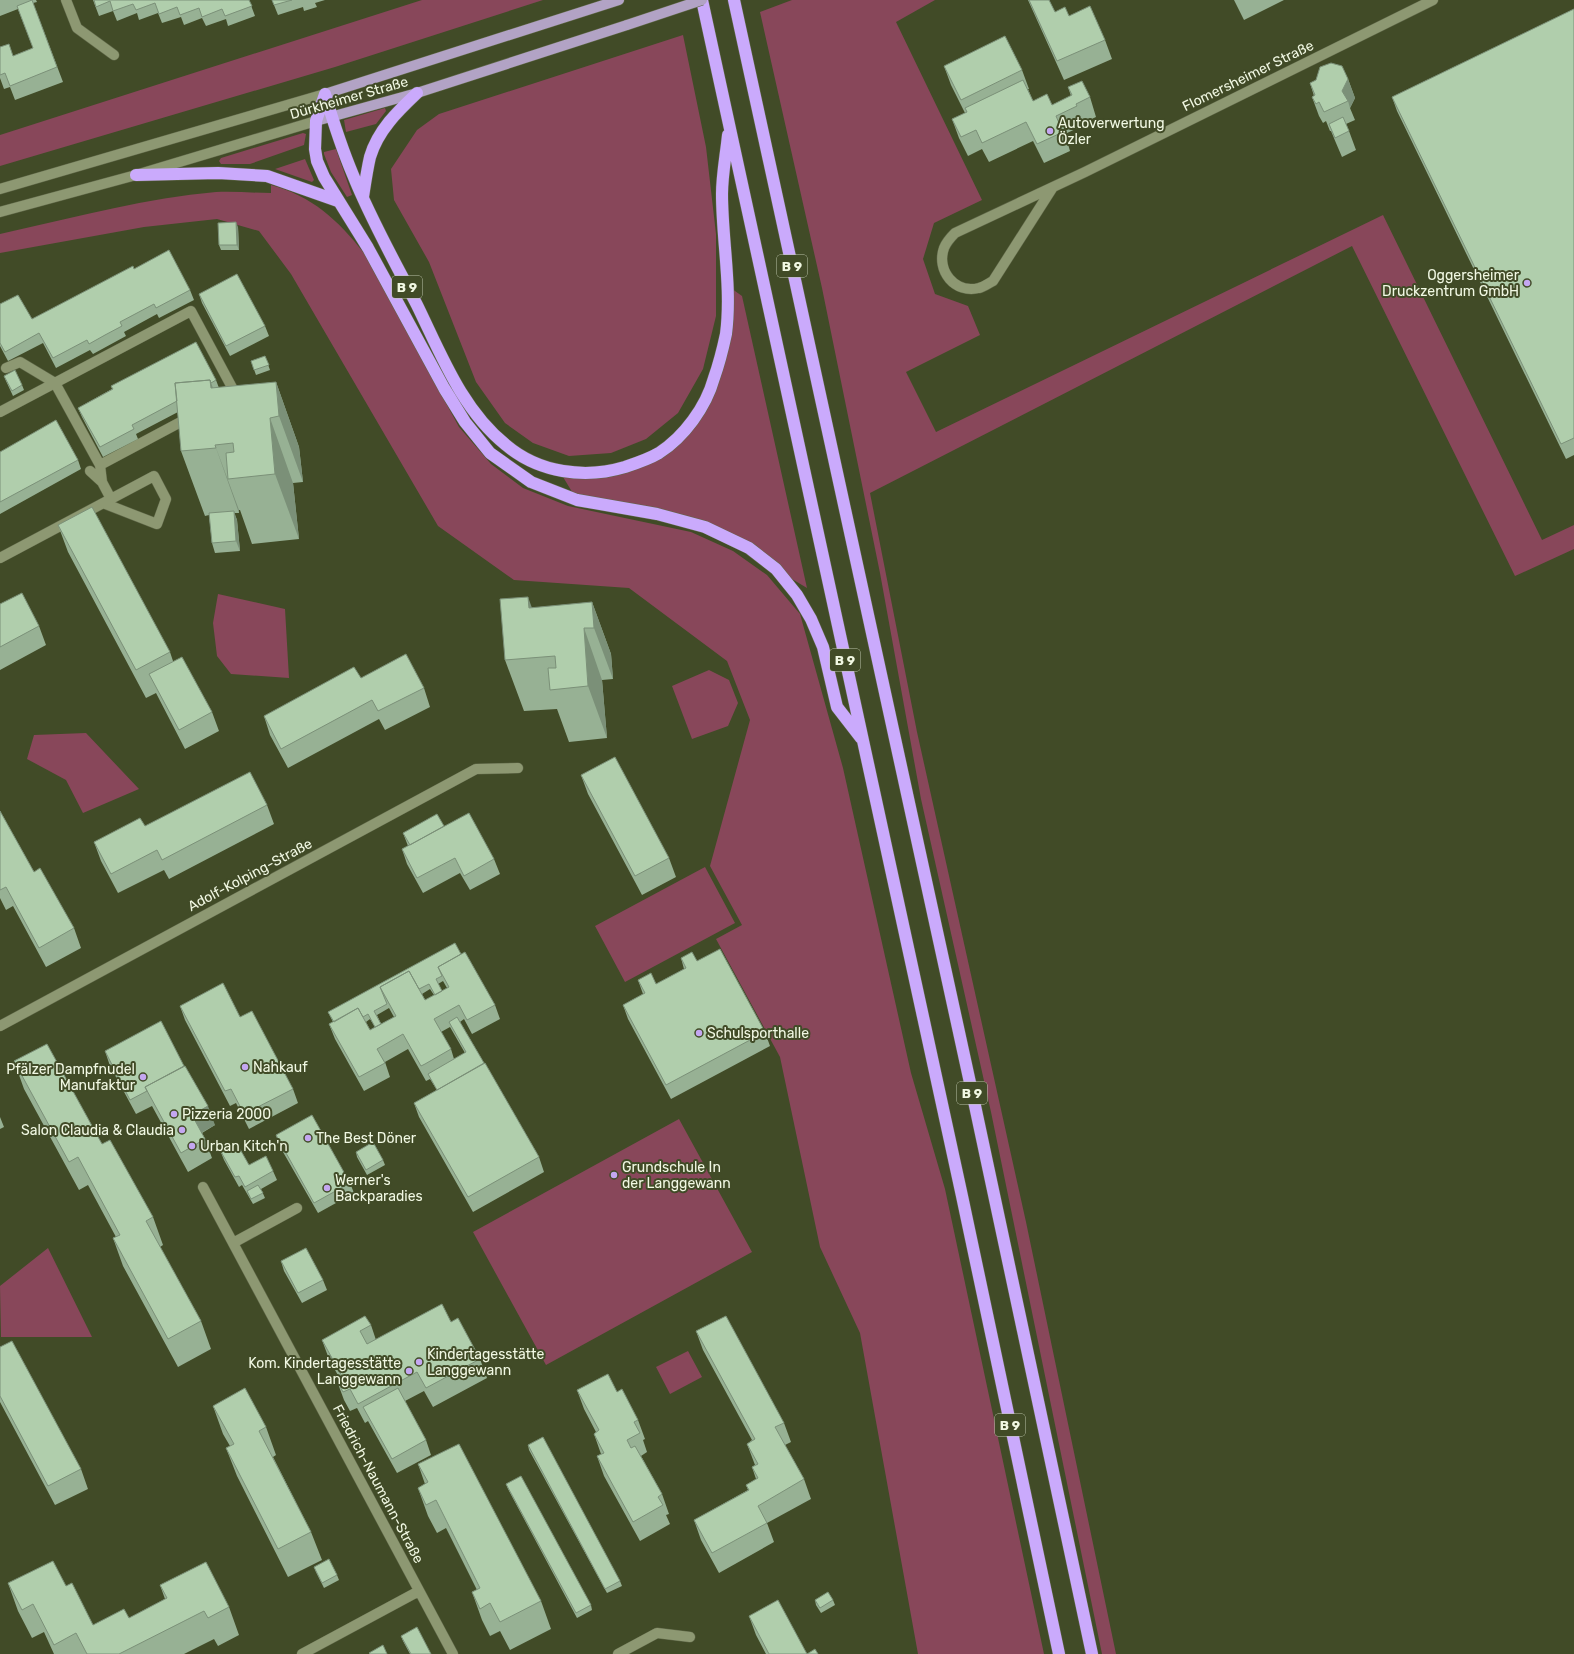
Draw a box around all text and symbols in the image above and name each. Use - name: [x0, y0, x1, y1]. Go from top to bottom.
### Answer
- street label: Flomersheimer Straße: [1180, 37, 1317, 115]
- street label: Dürkheimer Straße: [288, 73, 410, 123]
- place label: Autoverwertung Özler: [1058, 115, 1165, 148]
- marker: Autoverwertung Özler: [1045, 126, 1055, 136]
- road number: B 9: [777, 255, 807, 277]
- place label: Oggersheimer Druckzentrum GmbH: [1382, 267, 1520, 300]
- road number: B 9: [392, 276, 422, 298]
- marker: Oggersheimer Druckzentrum GmbH: [1522, 278, 1532, 288]
- road number: B 9: [830, 649, 860, 671]
- street label: Adolf-Kolping-Straße: [185, 835, 315, 915]
- place label: Schulsporthalle: [707, 1025, 809, 1042]
- marker: Schulsporthalle: [694, 1028, 704, 1038]
- place label: Nahkauf: [253, 1059, 308, 1076]
- place label: Pfälzer Dampfnudel Manufaktur: [6, 1061, 136, 1094]
- marker: Nahkauf: [240, 1062, 250, 1072]
- marker: Pfälzer Dampfnudel Manufaktur: [138, 1072, 148, 1082]
- road number: B 9: [957, 1082, 987, 1104]
- place label: Pizzeria 2000: [182, 1106, 271, 1123]
- marker: Pizzeria 2000: [169, 1109, 179, 1119]
- place label: Salon Claudia & Claudia: [21, 1122, 174, 1139]
- marker: Salon Claudia & Claudia: [177, 1125, 187, 1135]
- place label: The Best Döner: [316, 1130, 417, 1147]
- marker: The Best Döner: [303, 1133, 313, 1143]
- place label: Urban Kitch'n: [200, 1138, 288, 1155]
- marker: Urban Kitch'n: [187, 1141, 197, 1151]
- place label: Grundschule In der Langgewann: [622, 1159, 731, 1192]
- marker: Grundschule In der Langgewann: [609, 1170, 619, 1180]
- place label: Werner's Backparadies: [335, 1172, 423, 1205]
- marker: Werner's Backparadies: [322, 1183, 332, 1193]
- place label: Kindertagesstätte Langgewann: [427, 1346, 545, 1379]
- place label: Kom. Kindertagesstätte Langgewann: [248, 1355, 401, 1388]
- marker: Kindertagesstätte Langgewann: [414, 1357, 424, 1367]
- marker: Kom. Kindertagesstätte Langgewann: [404, 1366, 414, 1376]
- street label: Friedrich-Naumann-Straße: [329, 1402, 427, 1566]
- road number: B 9: [995, 1414, 1025, 1436]

